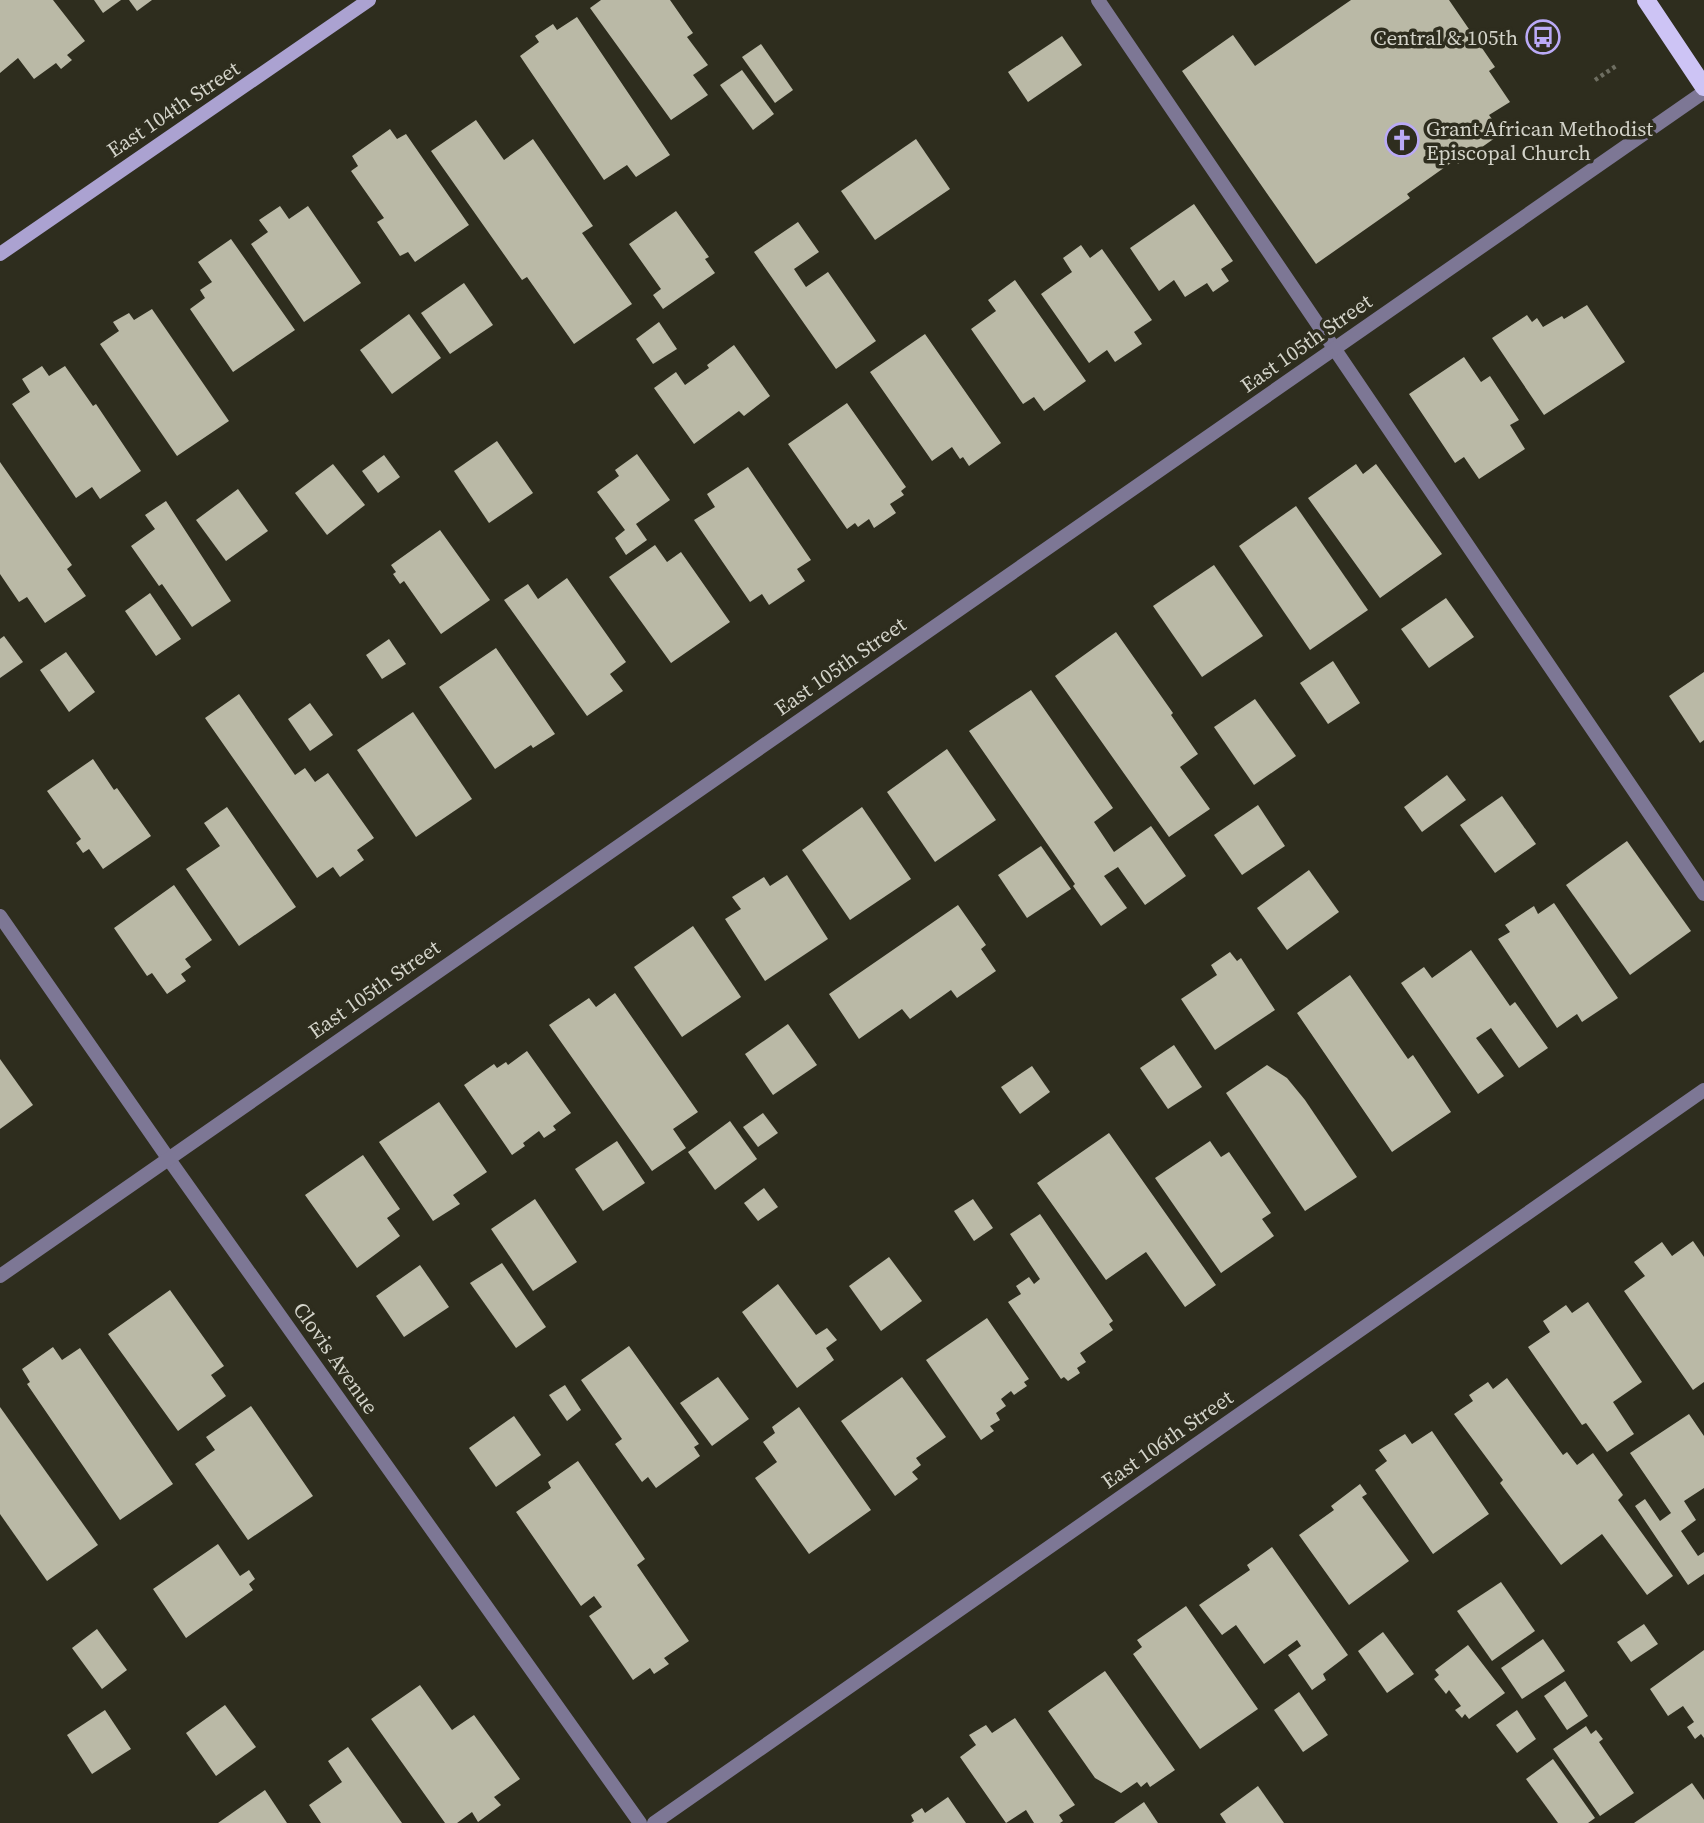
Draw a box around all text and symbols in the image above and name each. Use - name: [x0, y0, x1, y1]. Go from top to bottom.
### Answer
- bus stop icon: Central & 105th: [1524, 18, 1562, 56]
- place label: Central & 105th: [1373, 23, 1518, 52]
- street label: East 104th Street: [101, 54, 245, 164]
- place label: Grant African Methodist Episcopal Church: [1426, 114, 1653, 167]
- church icon: Grant African Methodist Episcopal Church: [1383, 121, 1421, 159]
- street label: East 105th Street: [1234, 287, 1378, 399]
- street label: East 105th Street: [768, 610, 912, 722]
- street label: East 105th Street: [302, 933, 446, 1045]
- street label: Clovis Avenue: [287, 1296, 385, 1420]
- street label: East 106th Street: [1095, 1383, 1239, 1495]

